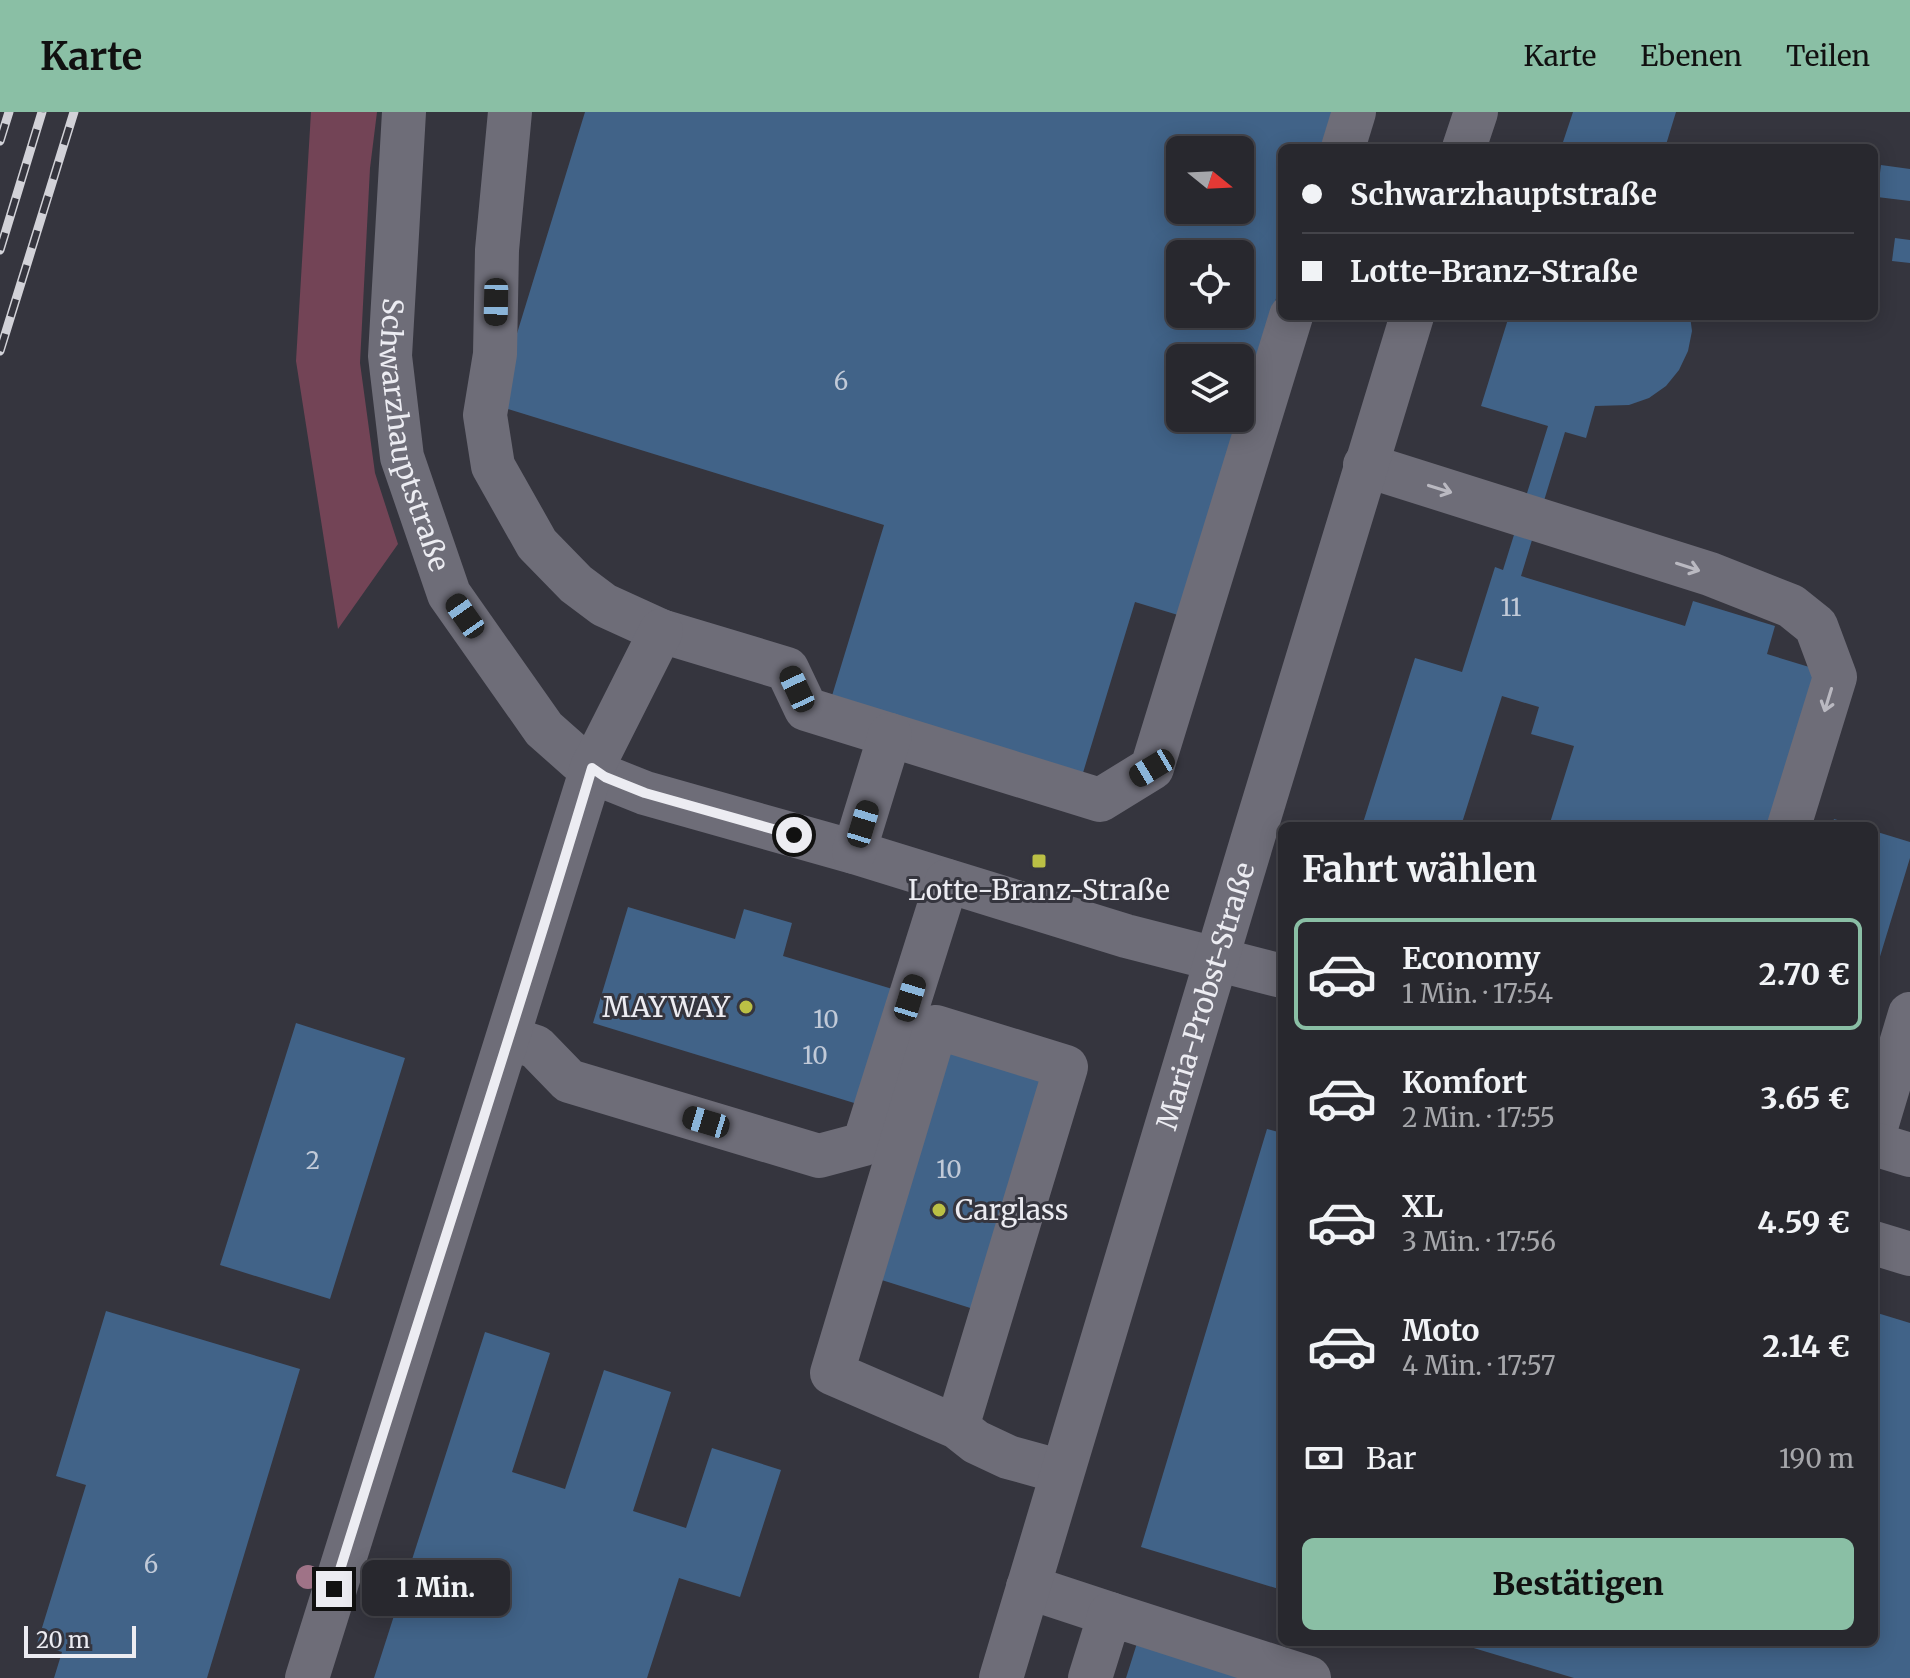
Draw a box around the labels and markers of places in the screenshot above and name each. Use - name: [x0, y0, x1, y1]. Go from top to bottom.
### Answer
- marker: Lotte-Branz-Straße: [1030, 852, 1048, 870]
- place label: Lotte-Branz-Straße: [908, 872, 1170, 908]
- place label: MAYWAY: [602, 989, 731, 1025]
- marker: MAYWAY: [737, 998, 755, 1016]
- place label: Carglass: [955, 1192, 1069, 1228]
- marker: Carglass: [930, 1201, 948, 1219]

